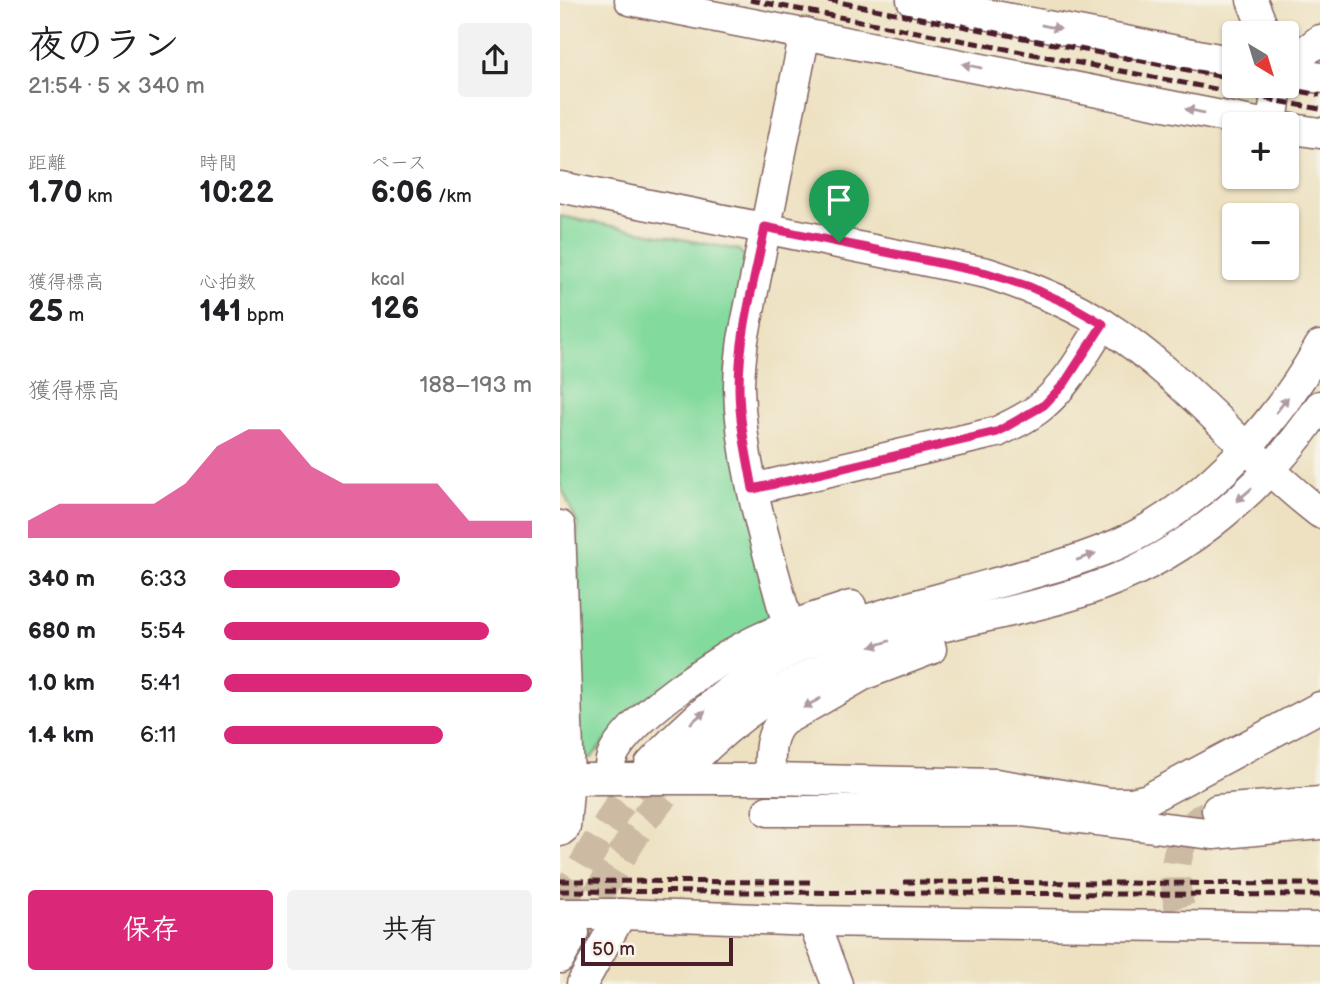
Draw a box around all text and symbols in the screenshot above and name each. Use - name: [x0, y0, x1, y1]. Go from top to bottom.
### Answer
- one-way arrow: [1040, 21, 1062, 32]
- north arrow: [1222, 21, 1298, 98]
- map controls: [1222, 21, 1299, 280]
- text: 夜のラン: [28, 23, 180, 68]
- button: share: [458, 23, 532, 97]
- one-way arrow: [961, 61, 983, 72]
- text: 21:54 · 5 × 340 m: [28, 72, 205, 100]
- one-way arrow: [1184, 105, 1206, 116]
- button: +: [1222, 112, 1299, 189]
- text: 距離: [28, 152, 66, 175]
- text: 時間: [199, 152, 237, 175]
- text: ペース: [371, 152, 427, 175]
- pin: [809, 170, 869, 242]
- text: 1.70: [28, 175, 82, 211]
- text: 10:22: [199, 175, 274, 211]
- text: 6:06: [371, 175, 433, 211]
- icon: arrive: [820, 181, 858, 219]
- text: km: [82, 185, 113, 208]
- text: /km: [433, 185, 472, 208]
- button: −: [1222, 203, 1299, 280]
- text: kcal: [371, 268, 405, 291]
- text: 獲得標高: [28, 271, 104, 294]
- text: 心拍数: [199, 271, 256, 294]
- text: 126: [371, 291, 419, 327]
- text: 25: [28, 294, 63, 330]
- text: 141: [199, 294, 242, 330]
- text: m: [63, 304, 84, 327]
- text: bpm: [242, 304, 284, 327]
- text: 188–193 m: [420, 371, 532, 399]
- text: 獲得標高: [28, 377, 120, 405]
- one-way arrow: [1274, 396, 1289, 413]
- one-way arrow: [1235, 487, 1253, 503]
- one-way arrow: [1075, 551, 1096, 562]
- text: 340 m: [28, 565, 95, 593]
- text: 6:33: [140, 565, 187, 593]
- text: 680 m: [28, 617, 96, 645]
- text: 5:54: [140, 617, 185, 645]
- one-way arrow: [870, 639, 891, 650]
- text: 1.0 km: [28, 669, 95, 697]
- text: 5:41: [140, 669, 181, 697]
- one-way arrow: [802, 697, 822, 709]
- one-way arrow: [690, 709, 707, 725]
- text: 1.4 km: [28, 721, 94, 749]
- text: 6:11: [140, 721, 177, 749]
- button: 保存: [28, 890, 273, 970]
- button: 共有: [287, 890, 532, 970]
- scale bar: [581, 935, 733, 967]
- text: 50 m: [592, 938, 635, 961]

